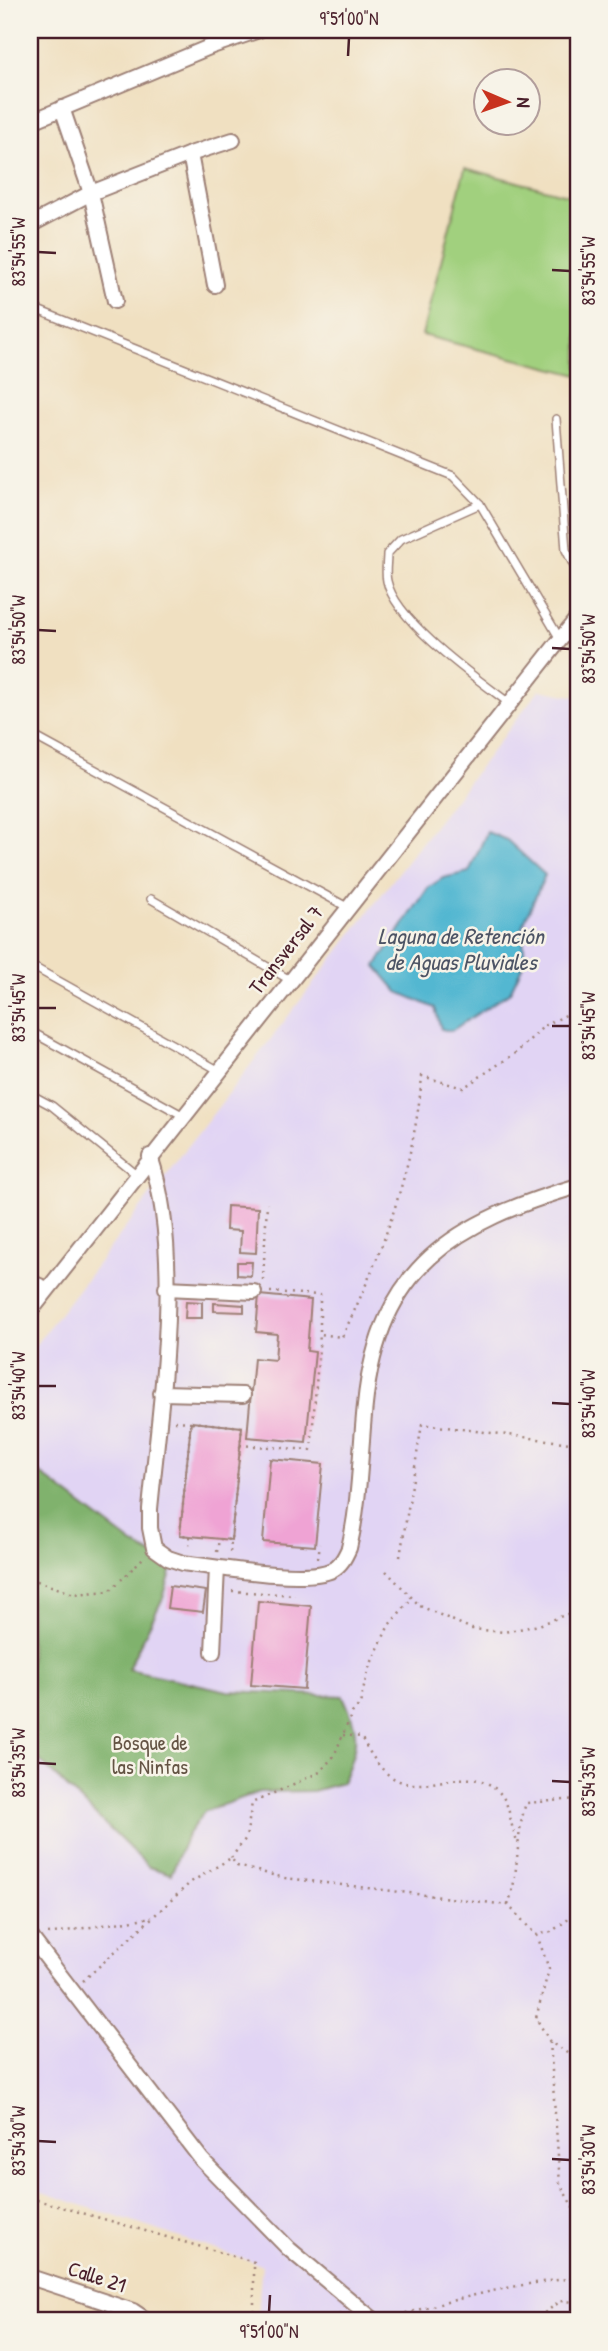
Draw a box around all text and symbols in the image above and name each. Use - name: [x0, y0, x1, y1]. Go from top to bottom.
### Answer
- text: 9°51'00"N: [319, 6, 379, 31]
- north arrow: [472, 66, 542, 136]
- text: N: [511, 97, 537, 108]
- text: 83°54'55"W: [6, 217, 31, 287]
- text: 83°54'55"W: [576, 236, 601, 306]
- text: 83°54'50"W: [6, 595, 31, 665]
- text: 83°54'50"W: [576, 614, 601, 684]
- street label: Transversal 7: [242, 899, 330, 1000]
- water label: Laguna de Retención de Aguas Pluviales: [378, 920, 546, 978]
- text: 83°54'45"W: [6, 974, 31, 1042]
- text: 83°54'45"W: [576, 992, 601, 1060]
- text: 83°54'40"W: [6, 1352, 31, 1420]
- text: 83°54'40"W: [576, 1370, 601, 1438]
- text: 83°54'35"W: [6, 1728, 31, 1798]
- park label: Bosque de las Ninfas: [112, 1728, 188, 1781]
- text: 83°54'35"W: [576, 1747, 601, 1817]
- text: 83°54'30"W: [6, 2106, 31, 2176]
- text: 83°54'30"W: [576, 2125, 601, 2195]
- street label: Calle 21: [64, 2254, 130, 2299]
- text: 9°51'00"N: [239, 2319, 299, 2344]

